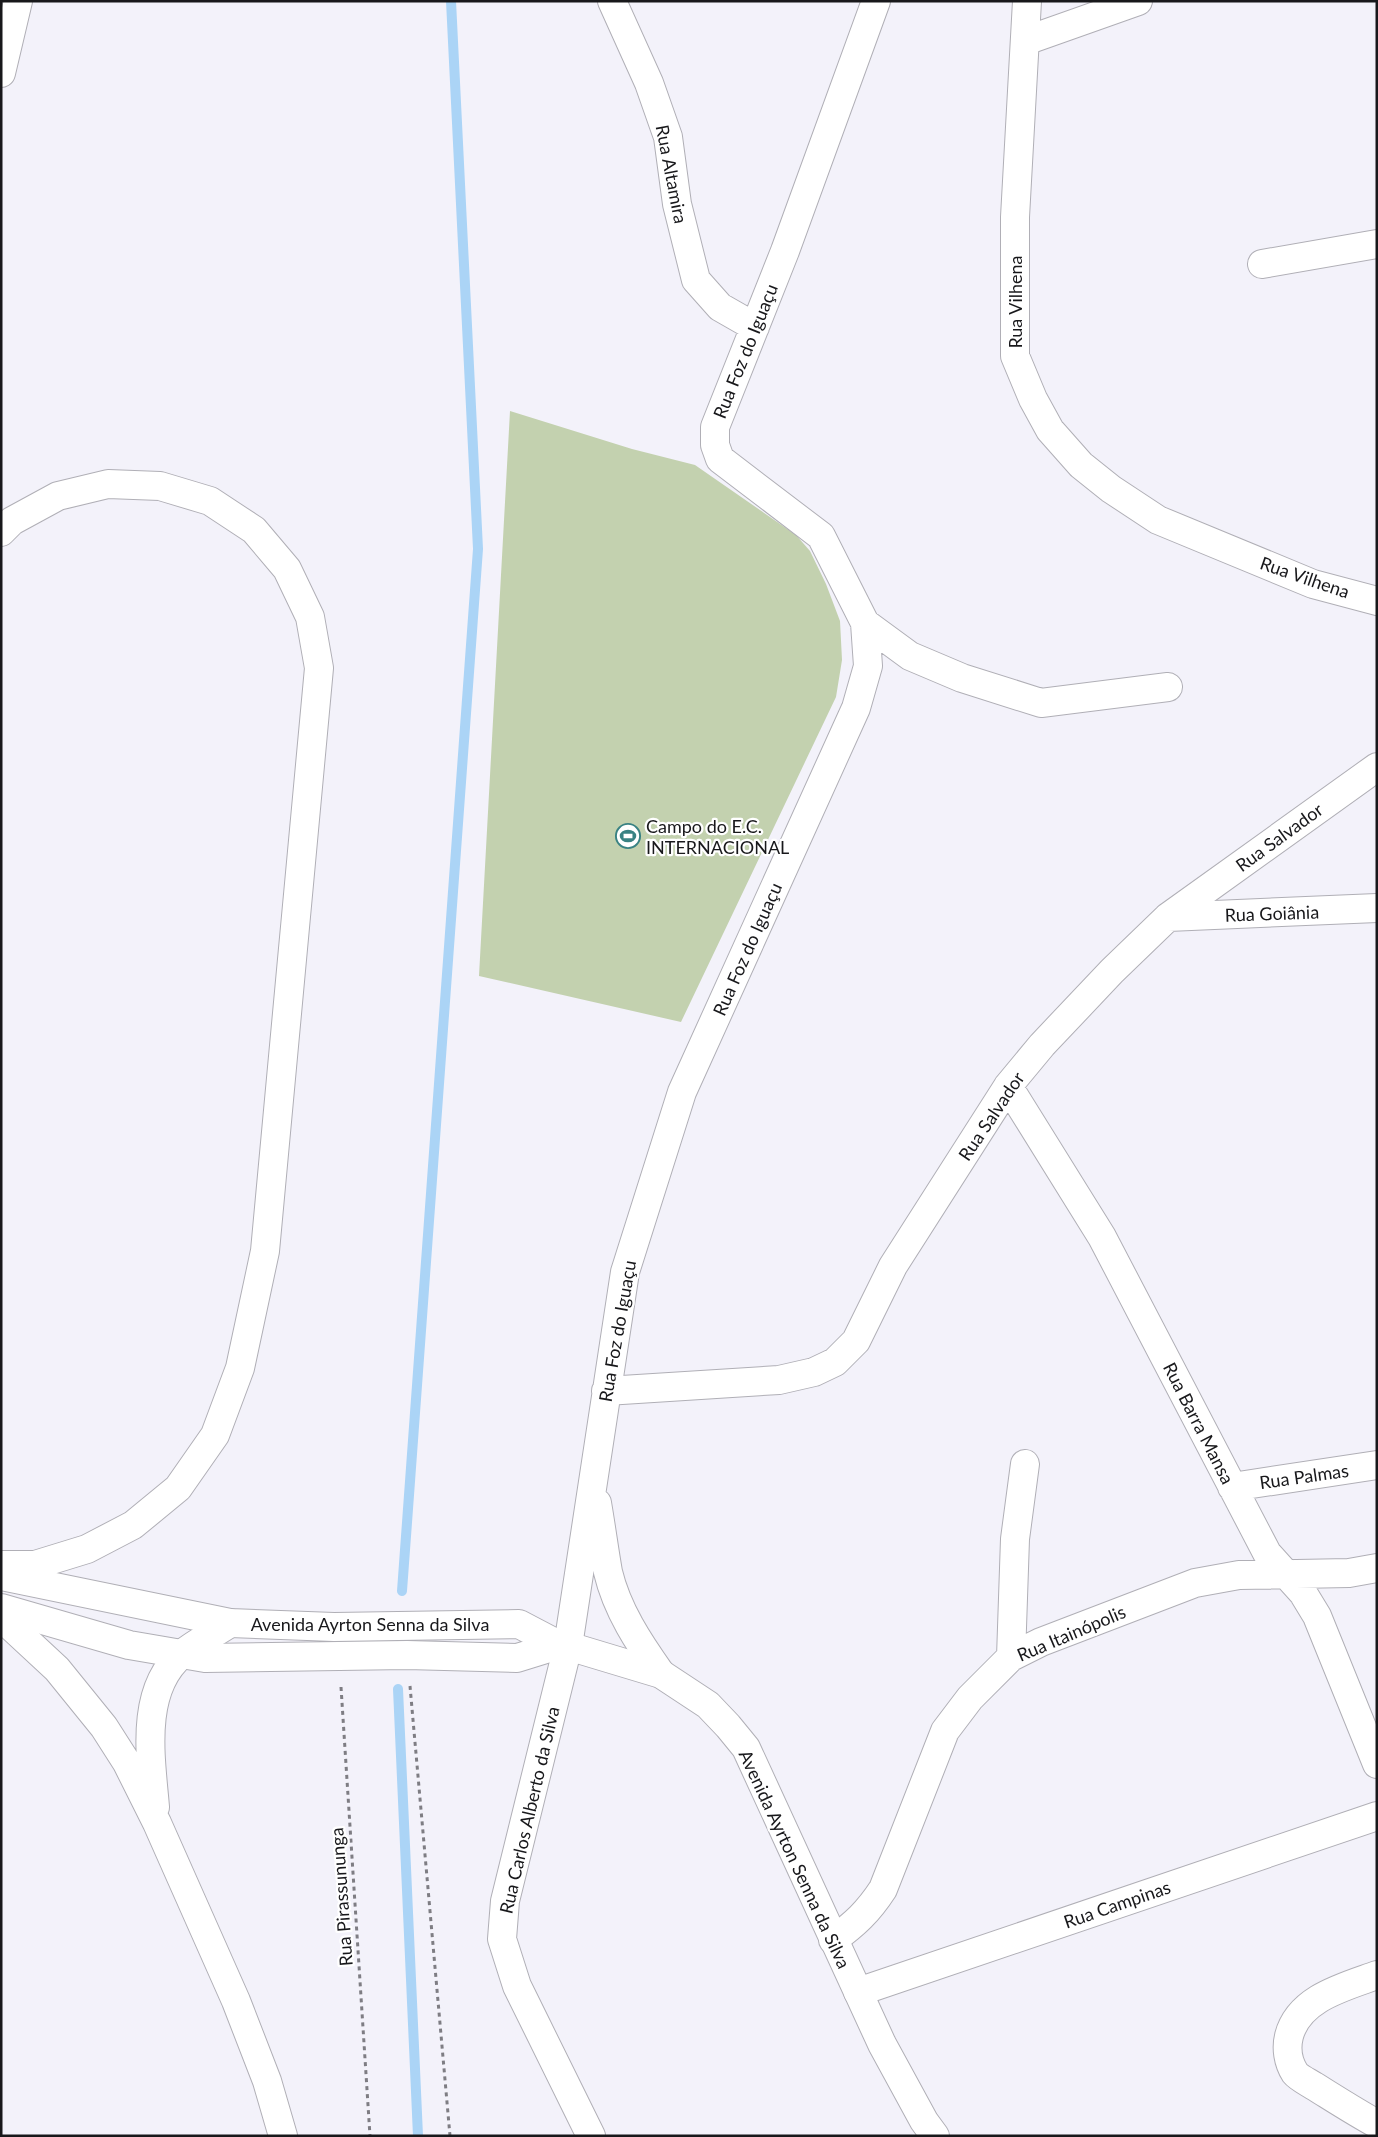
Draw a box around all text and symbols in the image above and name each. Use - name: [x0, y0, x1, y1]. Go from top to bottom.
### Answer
- street label: Rua Altamira: [652, 123, 692, 225]
- street label: Rua Vilhena: [1004, 255, 1026, 349]
- street label: Rua Foz do Iguaçu: [708, 280, 782, 422]
- street label: Rua Vilhena: [1257, 551, 1353, 603]
- street label: Rua Salvador: [1231, 798, 1327, 876]
- place label: Campo do E.C. INTERNACIONAL: [646, 815, 789, 858]
- sports icon: Campo do E.C. INTERNACIONAL: [615, 823, 641, 849]
- street label: Rua Foz do Iguaçu: [708, 879, 786, 1019]
- street label: Rua Goiânia: [1224, 900, 1320, 926]
- street label: Rua Salvador: [953, 1067, 1029, 1165]
- street label: Rua Foz do Iguaçu: [594, 1259, 640, 1403]
- street label: Rua Barra Mansa: [1159, 1358, 1239, 1488]
- street label: Rua Palmas: [1258, 1459, 1350, 1493]
- street label: Rua Itainópolis: [1013, 1600, 1129, 1666]
- street label: Avenida Ayrton Senna da Silva: [251, 1613, 489, 1635]
- street label: Rua Carlos Alberto da Silva: [494, 1704, 564, 1916]
- street label: Avenida Ayrton Senna da Silva: [735, 1746, 855, 1972]
- street label: Rua Pirassununga: [325, 1827, 357, 1967]
- street label: Rua Campinas: [1061, 1875, 1173, 1933]

